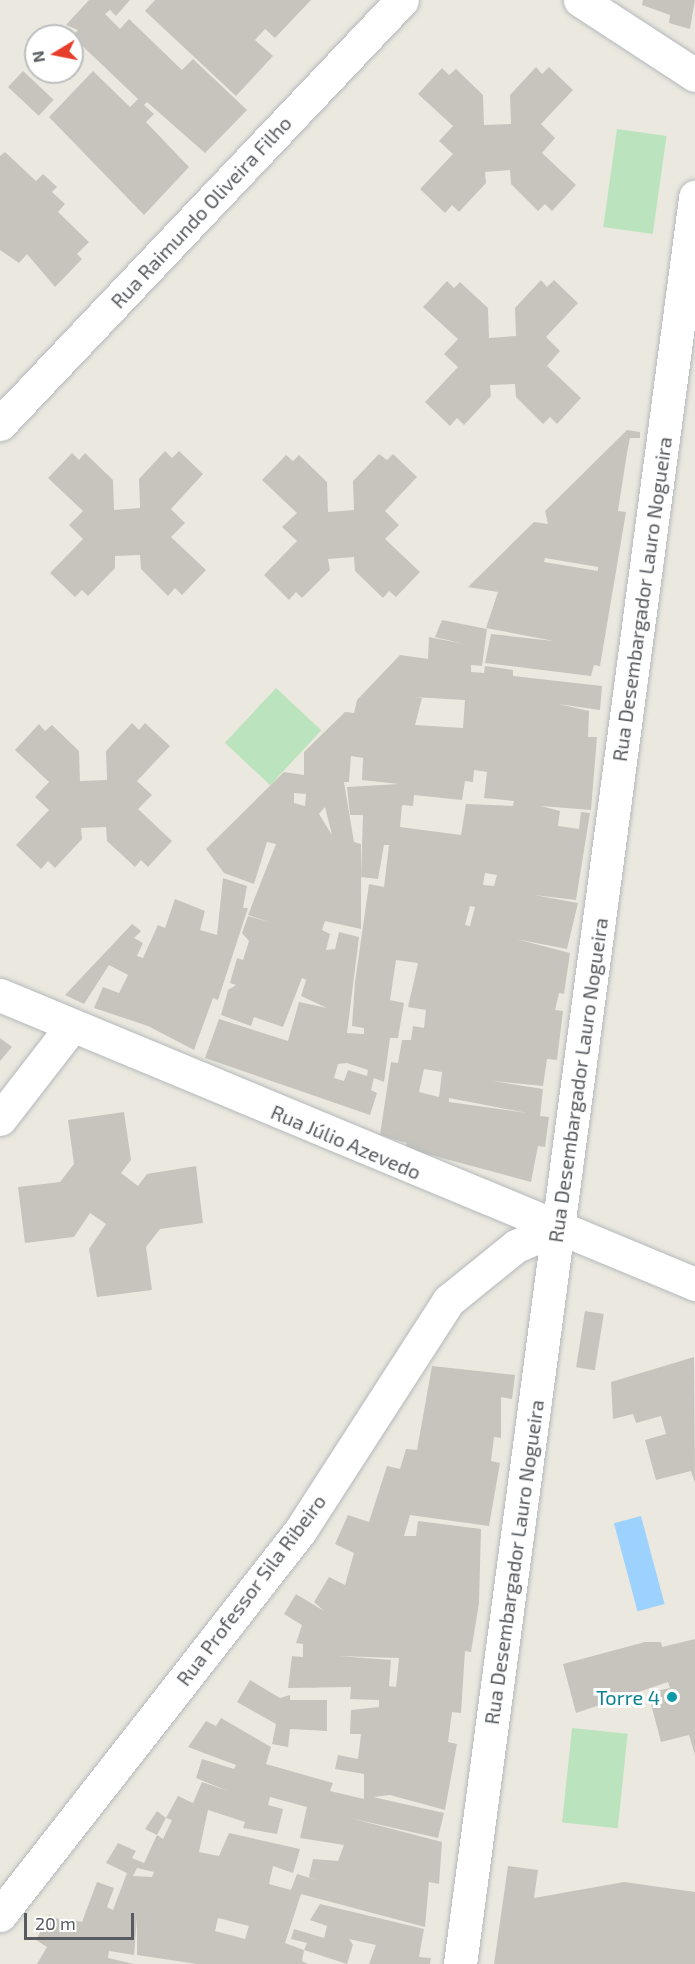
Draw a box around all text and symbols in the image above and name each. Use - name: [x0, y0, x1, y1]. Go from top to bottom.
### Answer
- north arrow: [24, 24, 84, 84]
- text: N: [27, 50, 48, 64]
- street label: Rua Raimundo Oliveira Filho: [106, 111, 296, 313]
- street label: Rua Desembargador Lauro Nogueira: [607, 435, 677, 763]
- street label: Rua Desembargador Lauro Nogueira: [543, 916, 613, 1244]
- street label: Rua Júlio Azevedo: [267, 1099, 425, 1185]
- street label: Rua Desembargador Lauro Nogueira: [479, 1398, 549, 1726]
- street label: Rua Professor Sila Ribeiro: [171, 1490, 331, 1690]
- place label: Torre 4: [596, 1685, 660, 1709]
- marker: Torre 4: [665, 1690, 679, 1704]
- scale bar: [27, 1901, 136, 1939]
- text: 20 m: [35, 1912, 76, 1934]

